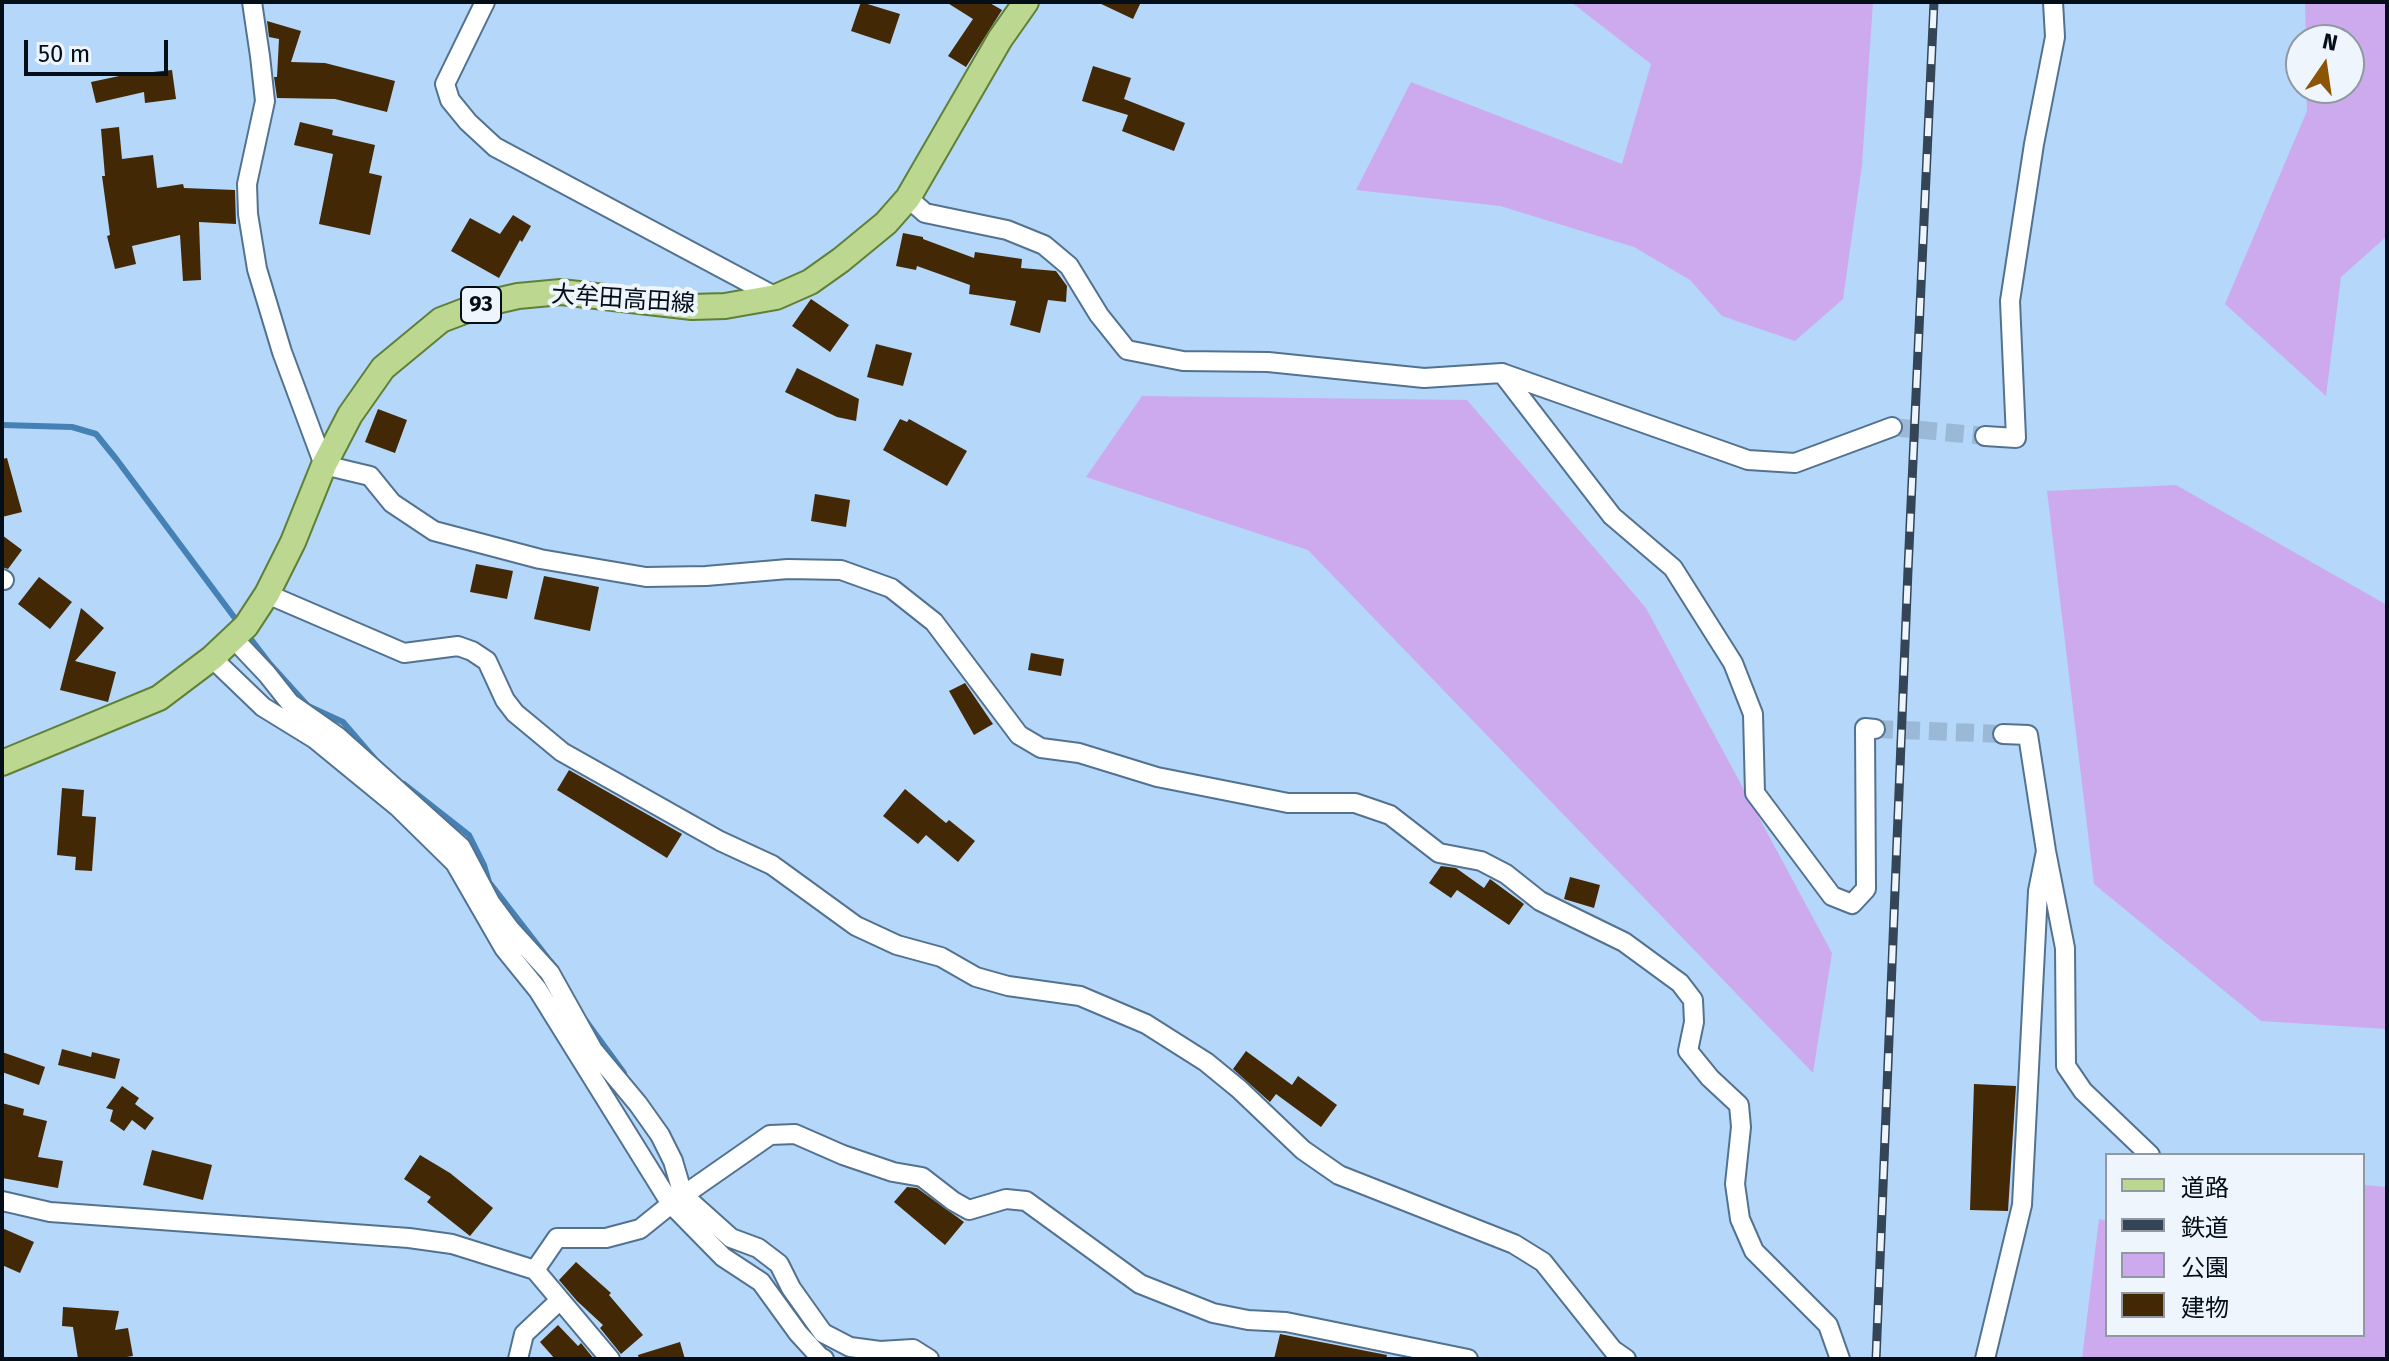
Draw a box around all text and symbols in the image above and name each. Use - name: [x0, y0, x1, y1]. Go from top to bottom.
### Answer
- scale bar: [28, 24, 172, 74]
- north arrow: [2285, 24, 2365, 104]
- text: N: [2320, 27, 2340, 57]
- text: 50 m: [38, 40, 90, 68]
- street label: 大牟田高田線: [550, 281, 696, 319]
- road number: 93: [461, 287, 501, 323]
- legend: [2105, 1153, 2365, 1337]
- text: 道路: [2181, 1174, 2229, 1202]
- text: 鉄道: [2181, 1214, 2229, 1242]
- text: 公園: [2181, 1254, 2229, 1282]
- text: 建物: [2181, 1294, 2229, 1322]

